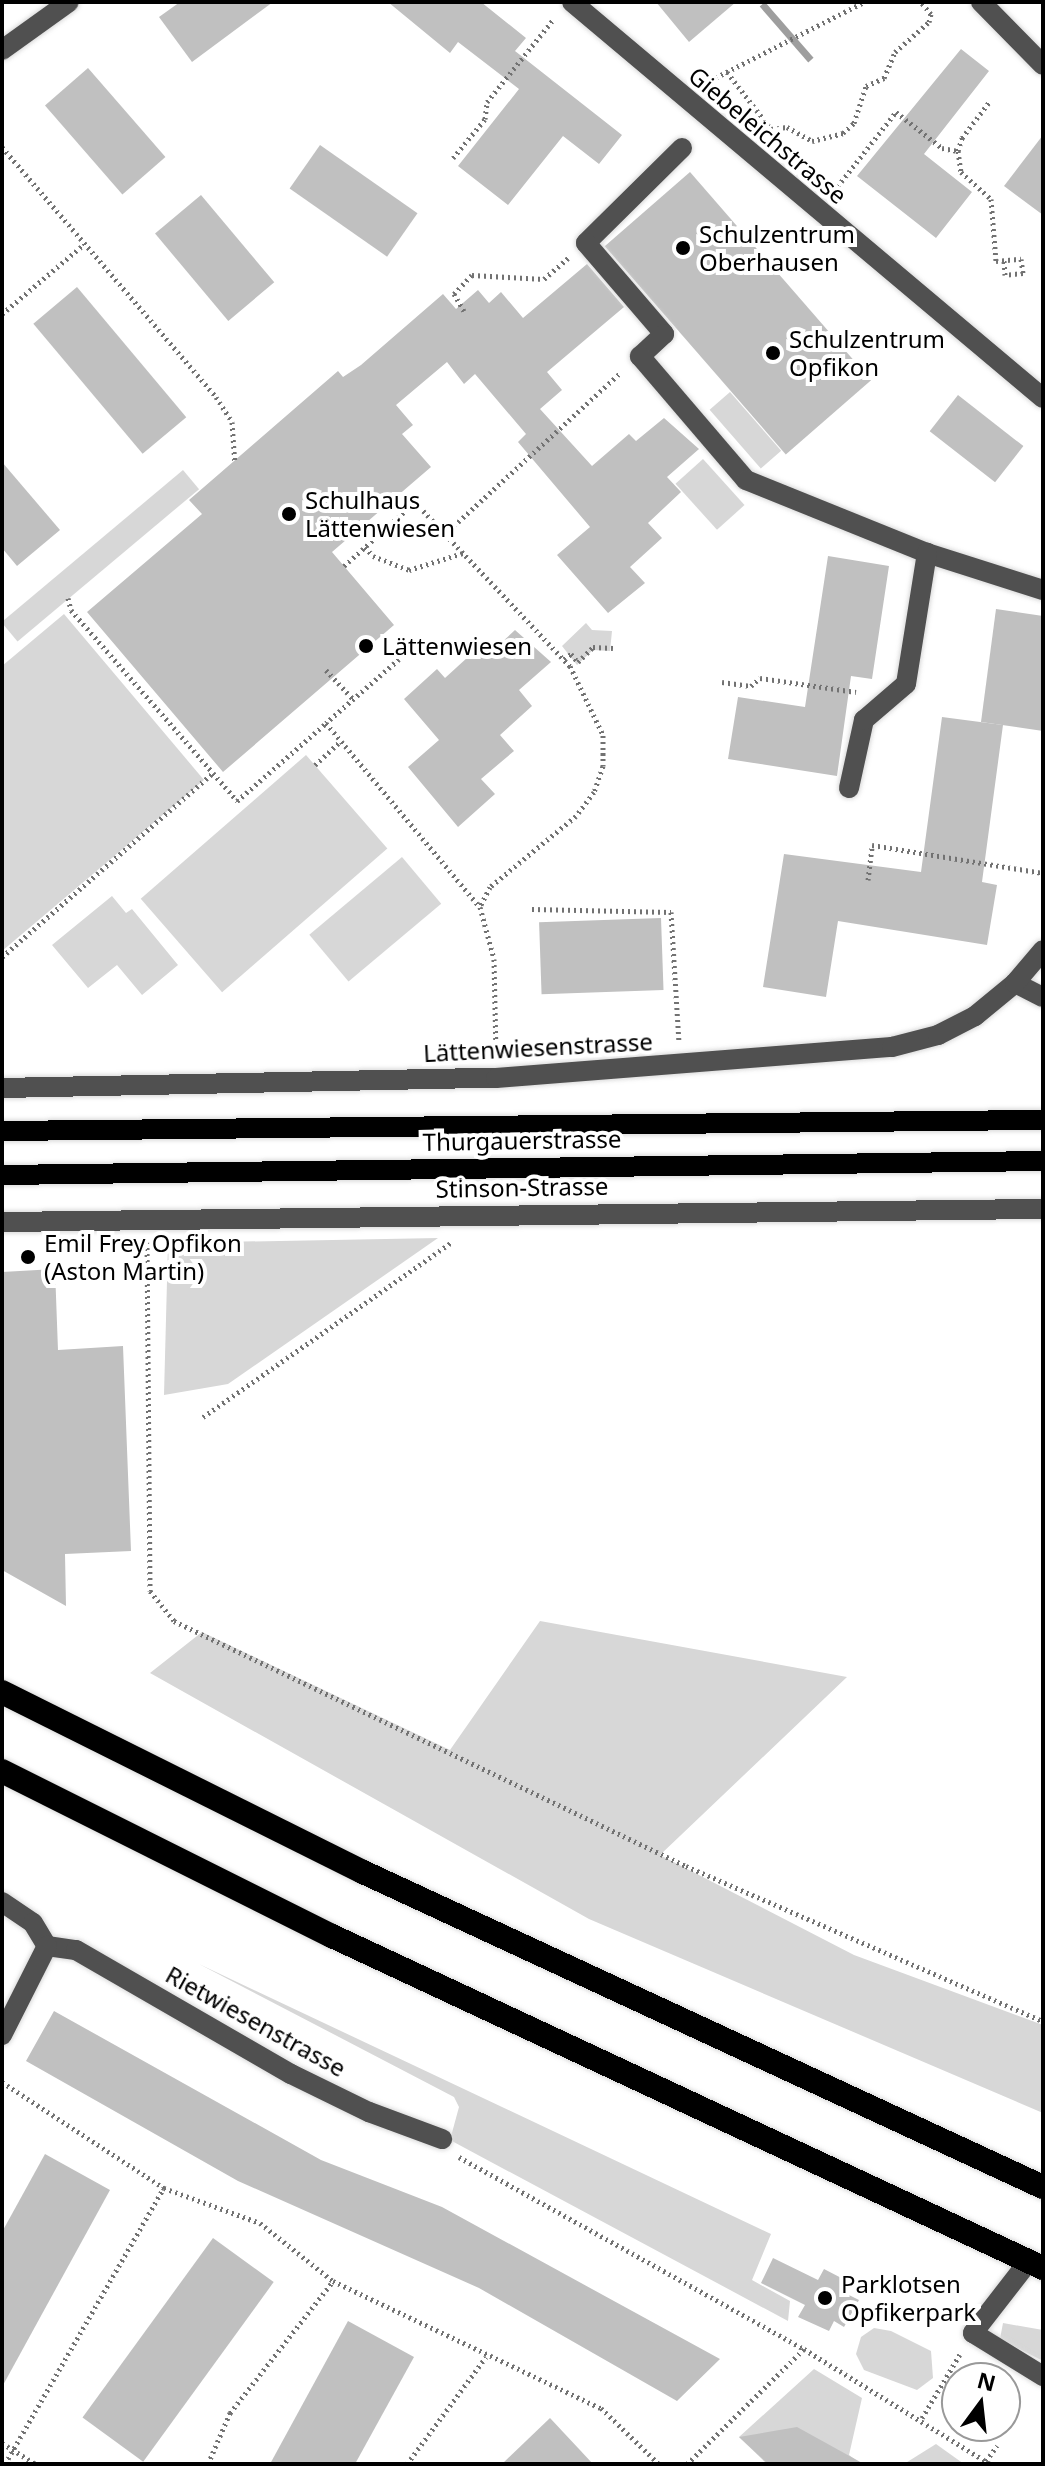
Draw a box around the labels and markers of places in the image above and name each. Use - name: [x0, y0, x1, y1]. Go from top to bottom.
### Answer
- place label: Schulzentrum Oberhausen: [699, 220, 855, 276]
- marker: Schulzentrum Oberhausen: [674, 239, 692, 257]
- place label: Schulzentrum Opfikon: [789, 325, 945, 381]
- marker: Schulzentrum Opfikon: [764, 344, 782, 362]
- place label: Schulhaus Lättenwiesen: [305, 486, 455, 542]
- marker: Schulhaus Lättenwiesen: [280, 505, 298, 523]
- place label: Lättenwiesen: [382, 632, 532, 660]
- marker: Lättenwiesen: [357, 637, 375, 655]
- place label: Emil Frey Opfikon (Aston Martin): [44, 1229, 242, 1285]
- marker: Emil Frey Opfikon (Aston Martin): [19, 1248, 37, 1266]
- place label: Parklotsen Opfikerpark: [841, 2270, 976, 2326]
- marker: Parklotsen Opfikerpark: [816, 2289, 834, 2307]

